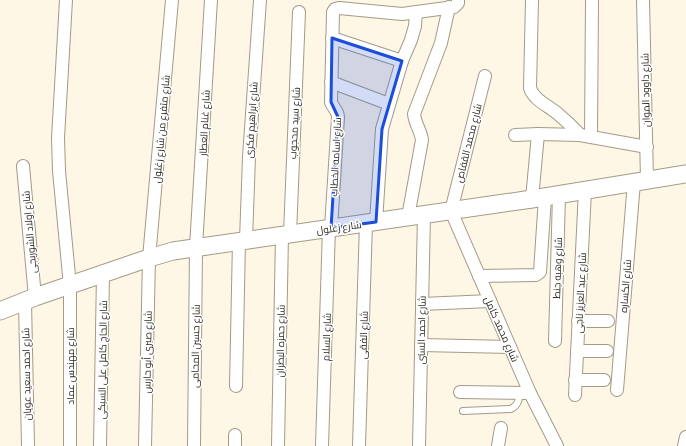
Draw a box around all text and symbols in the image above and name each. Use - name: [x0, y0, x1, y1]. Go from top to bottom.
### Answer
- street label: شارع داوود الموان: [638, 53, 653, 127]
- street label: شارع متفرع من شارع زغلول: [150, 74, 173, 184]
- street label: شارع ابراهيم فكرى: [242, 81, 262, 159]
- street label: شارع سيد محجوب: [286, 87, 303, 159]
- street label: شارع غنام العطار: [196, 90, 214, 158]
- street label: شارع محمد القفاص: [452, 102, 485, 184]
- street label: شارع اسامه الخطاب: [327, 117, 344, 197]
- street label: شارع اولاد الشوربجى: [19, 190, 40, 274]
- street label: شارع زغلول: [316, 218, 362, 237]
- street label: شارع وهبه جنط: [550, 237, 565, 299]
- street label: شارع عبد العزيز ناجى: [572, 252, 589, 334]
- street label: شارع الكساره: [617, 259, 634, 313]
- street label: شارع محمد كامل: [481, 294, 522, 364]
- street label: شارع احمد السنى: [414, 295, 429, 365]
- street label: شارع الحاج كامل على السبكى: [95, 300, 110, 420]
- street label: شارع حسين المحامى: [188, 304, 203, 388]
- street label: شارع حمزه البطران: [273, 305, 288, 377]
- street label: شارع صبرى أبو حارس: [140, 310, 155, 394]
- street label: شارع الفقى: [356, 311, 371, 359]
- street label: شارع السلام: [319, 313, 335, 361]
- street label: شارع مهندس عماد: [64, 327, 77, 405]
- street label: شارع احمد سعيد عويان: [19, 328, 34, 420]

